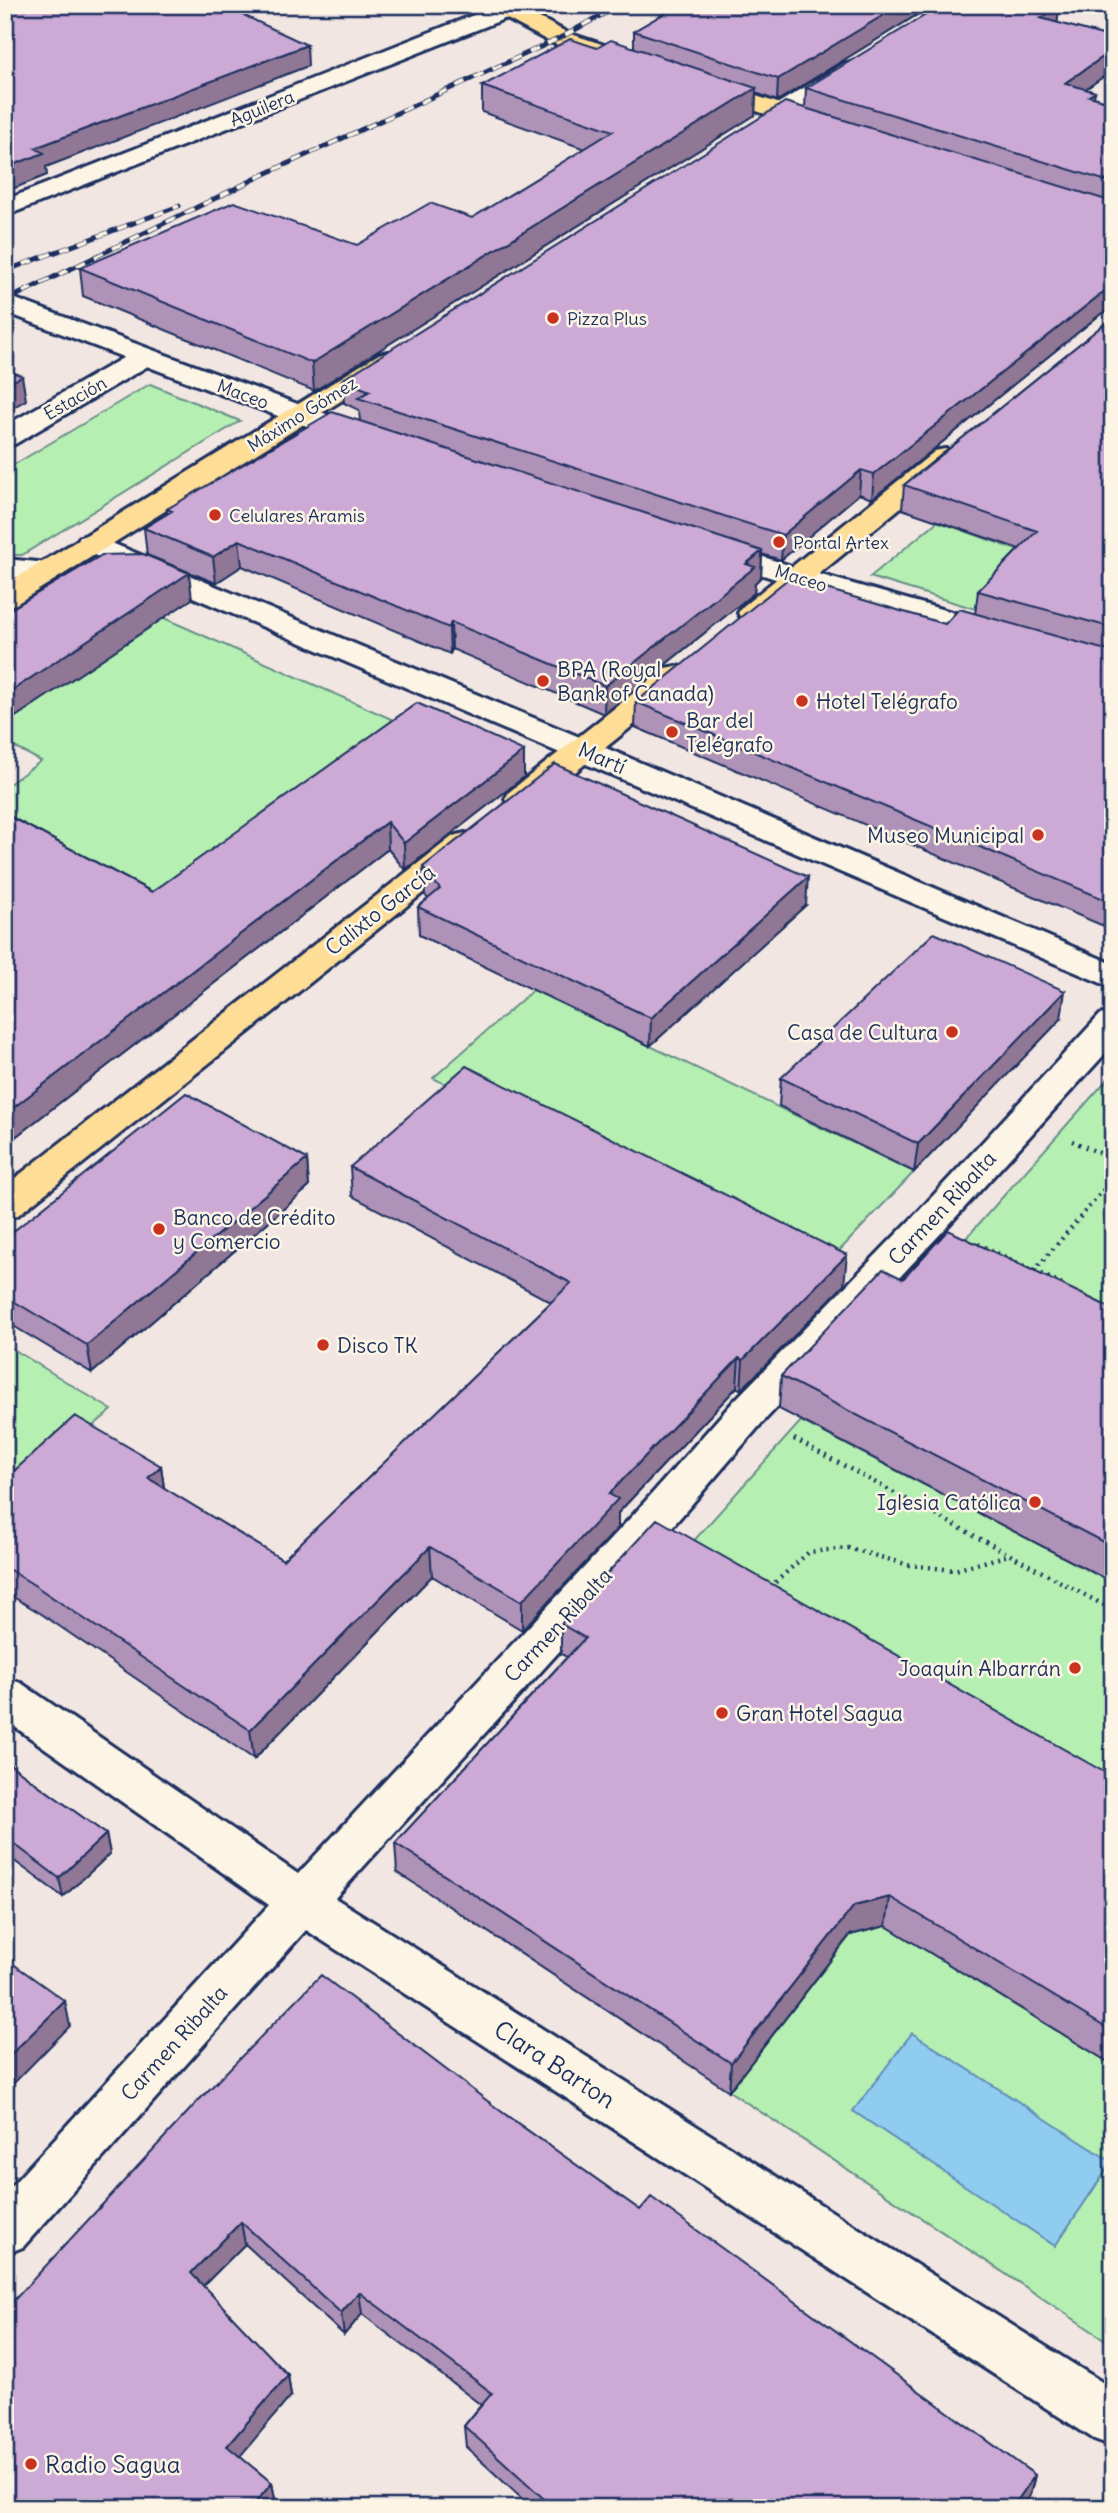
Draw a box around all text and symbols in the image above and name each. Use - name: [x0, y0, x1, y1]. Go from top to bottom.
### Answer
- street label: Aguilera: [226, 85, 298, 131]
- place label: Pizza Plus: [567, 307, 647, 330]
- marker: Pizza Plus: [545, 310, 561, 326]
- street label: Estación: [39, 371, 111, 425]
- street label: Máximo Gómez: [243, 371, 361, 457]
- street label: Maceo: [214, 374, 272, 414]
- place label: Celulares Aramis: [229, 504, 365, 527]
- marker: Celulares Aramis: [207, 507, 223, 523]
- place label: Portal Artex: [793, 531, 889, 554]
- marker: Portal Artex: [771, 534, 787, 550]
- street label: Maceo: [772, 559, 830, 597]
- place label: BPA (Royal Bank of Canada): [557, 656, 714, 707]
- marker: BPA (Royal Bank of Canada): [535, 673, 551, 689]
- place label: Hotel Telégrafo: [816, 688, 958, 715]
- marker: Hotel Telégrafo: [794, 693, 810, 709]
- place label: Bar del Telégrafo: [686, 707, 773, 758]
- marker: Bar del Telégrafo: [664, 724, 680, 740]
- street label: Martí: [574, 736, 630, 780]
- place label: Museo Municipal: [867, 822, 1024, 849]
- marker: Museo Municipal: [1030, 827, 1046, 843]
- street label: Calixto García: [320, 859, 440, 961]
- place label: Casa de Cultura: [787, 1019, 938, 1046]
- marker: Casa de Cultura: [944, 1024, 960, 1040]
- street label: Carmen Ribalta: [882, 1145, 1002, 1271]
- place label: Banco de Crédito y Comercio: [173, 1204, 336, 1255]
- marker: Banco de Crédito y Comercio: [151, 1221, 167, 1237]
- place label: Disco TK: [337, 1332, 417, 1359]
- marker: Disco TK: [315, 1337, 331, 1353]
- place label: Iglesia Católica: [877, 1489, 1021, 1516]
- marker: Iglesia Católica: [1027, 1494, 1043, 1510]
- street label: Carmen Ribalta: [498, 1562, 618, 1688]
- place label: Joaquín Albarrán: [898, 1655, 1061, 1682]
- marker: Joaquín Albarrán: [1067, 1660, 1083, 1676]
- place label: Gran Hotel Sagua: [736, 1700, 903, 1727]
- marker: Gran Hotel Sagua: [714, 1705, 730, 1721]
- street label: Carmen Ribalta: [115, 1980, 233, 2106]
- street label: Clara Barton: [489, 2014, 621, 2114]
- place label: Radio Sagua: [45, 2449, 180, 2479]
- marker: Radio Sagua: [23, 2456, 39, 2472]

